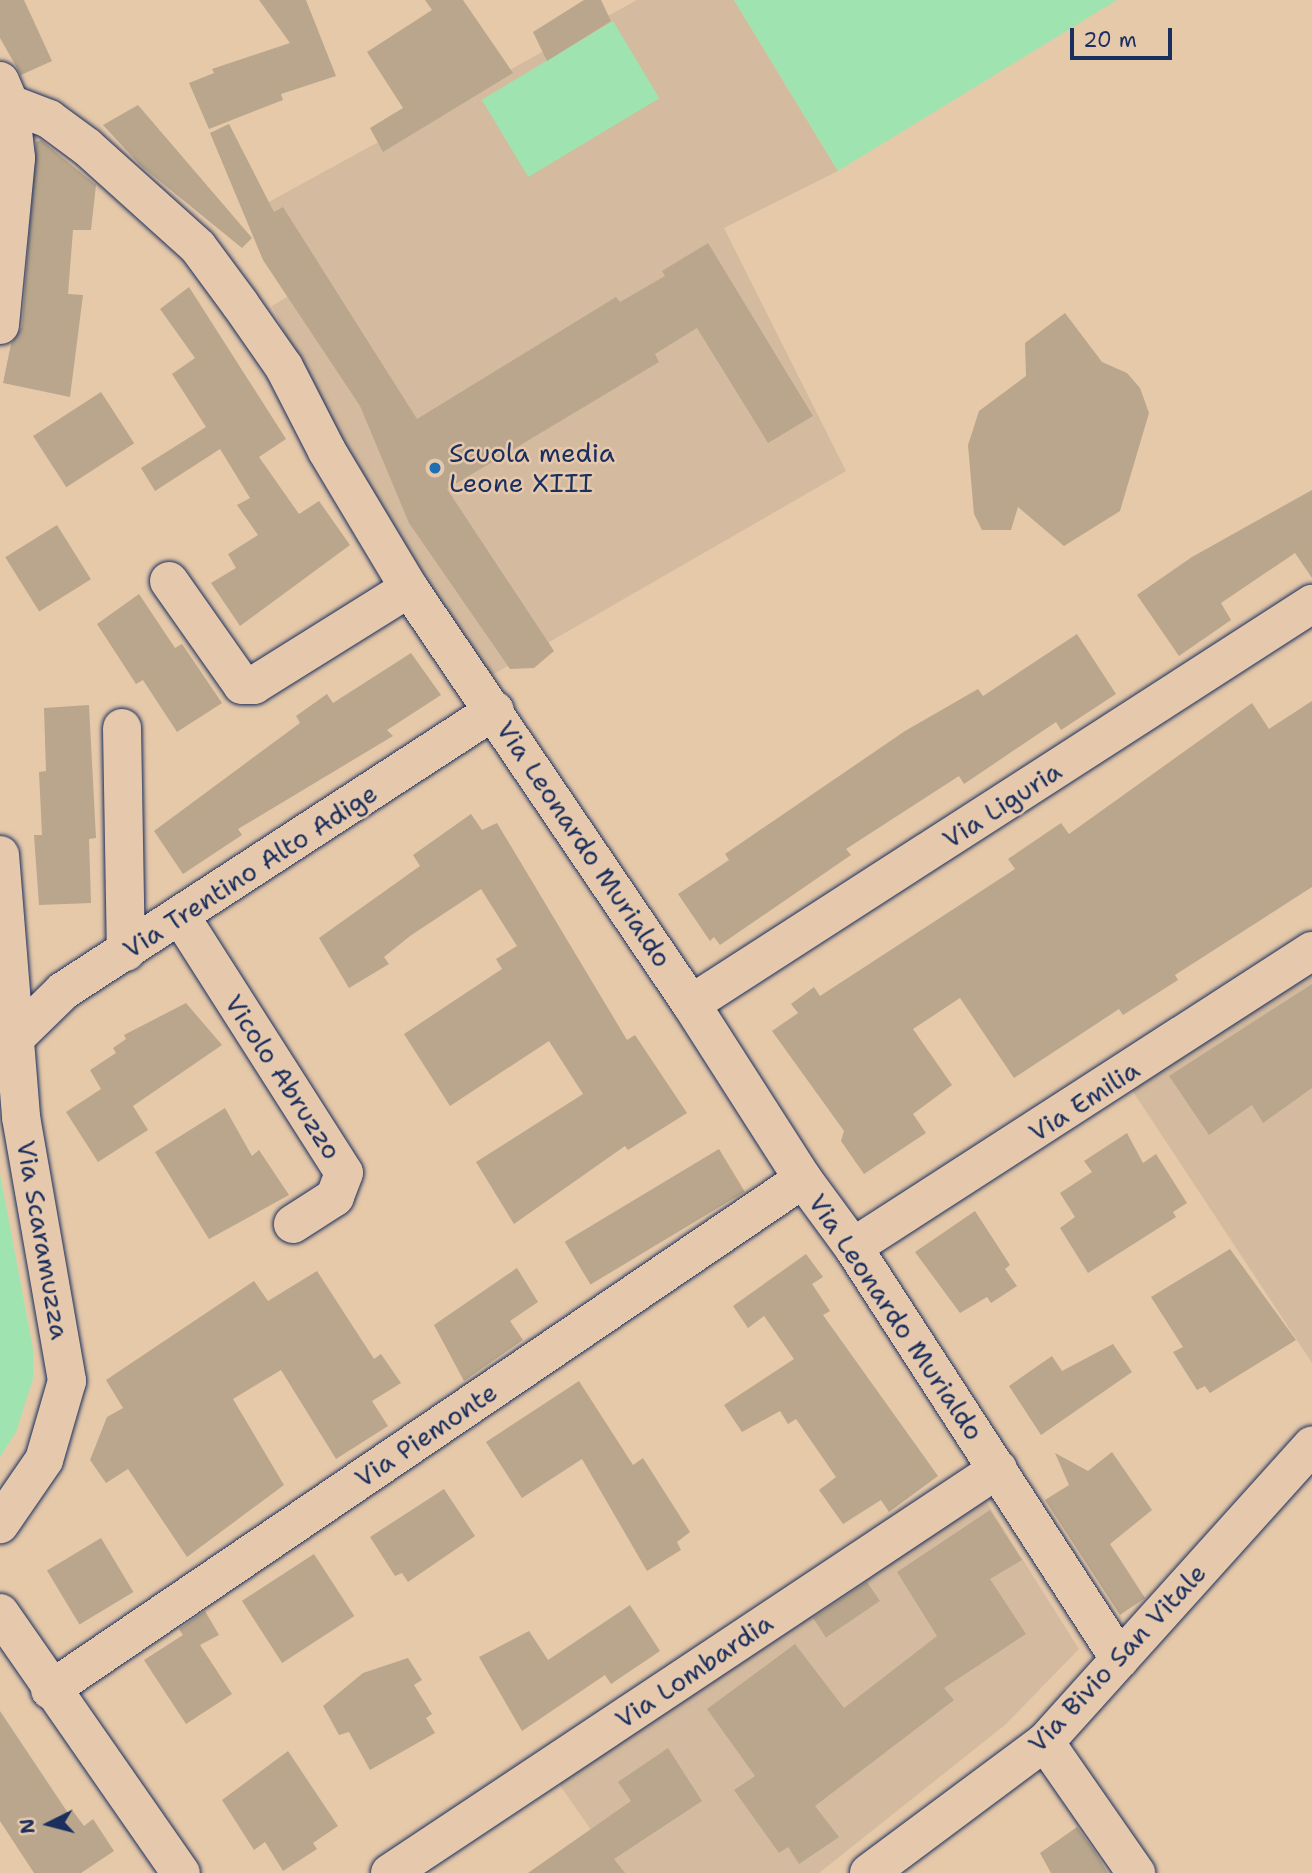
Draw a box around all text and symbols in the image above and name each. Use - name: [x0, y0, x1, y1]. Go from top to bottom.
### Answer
- scale bar: [1074, 14, 1176, 58]
- text: 20 m: [1083, 26, 1137, 54]
- place label: Scuola media Leone XIII: [449, 437, 615, 498]
- marker: Scuola media Leone XIII: [427, 460, 443, 476]
- street label: Via Leonardo Murialdo: [490, 715, 678, 973]
- street label: Via Liguria: [937, 755, 1067, 855]
- street label: Via Trentino Alto Adige: [117, 777, 383, 965]
- street label: Vicolo Abruzzo: [218, 989, 348, 1165]
- street label: Via Emilia: [1023, 1054, 1145, 1148]
- street label: Via Scaramuzza: [10, 1138, 76, 1342]
- street label: Via Leonardo Murialdo: [802, 1188, 990, 1446]
- street label: Via Piemonte: [349, 1376, 503, 1494]
- street label: Via Bivio San Vitale: [1022, 1557, 1212, 1759]
- street label: Via Lombardia: [609, 1607, 779, 1735]
- north arrow: [14, 1789, 84, 1859]
- text: N: [14, 1817, 41, 1835]

